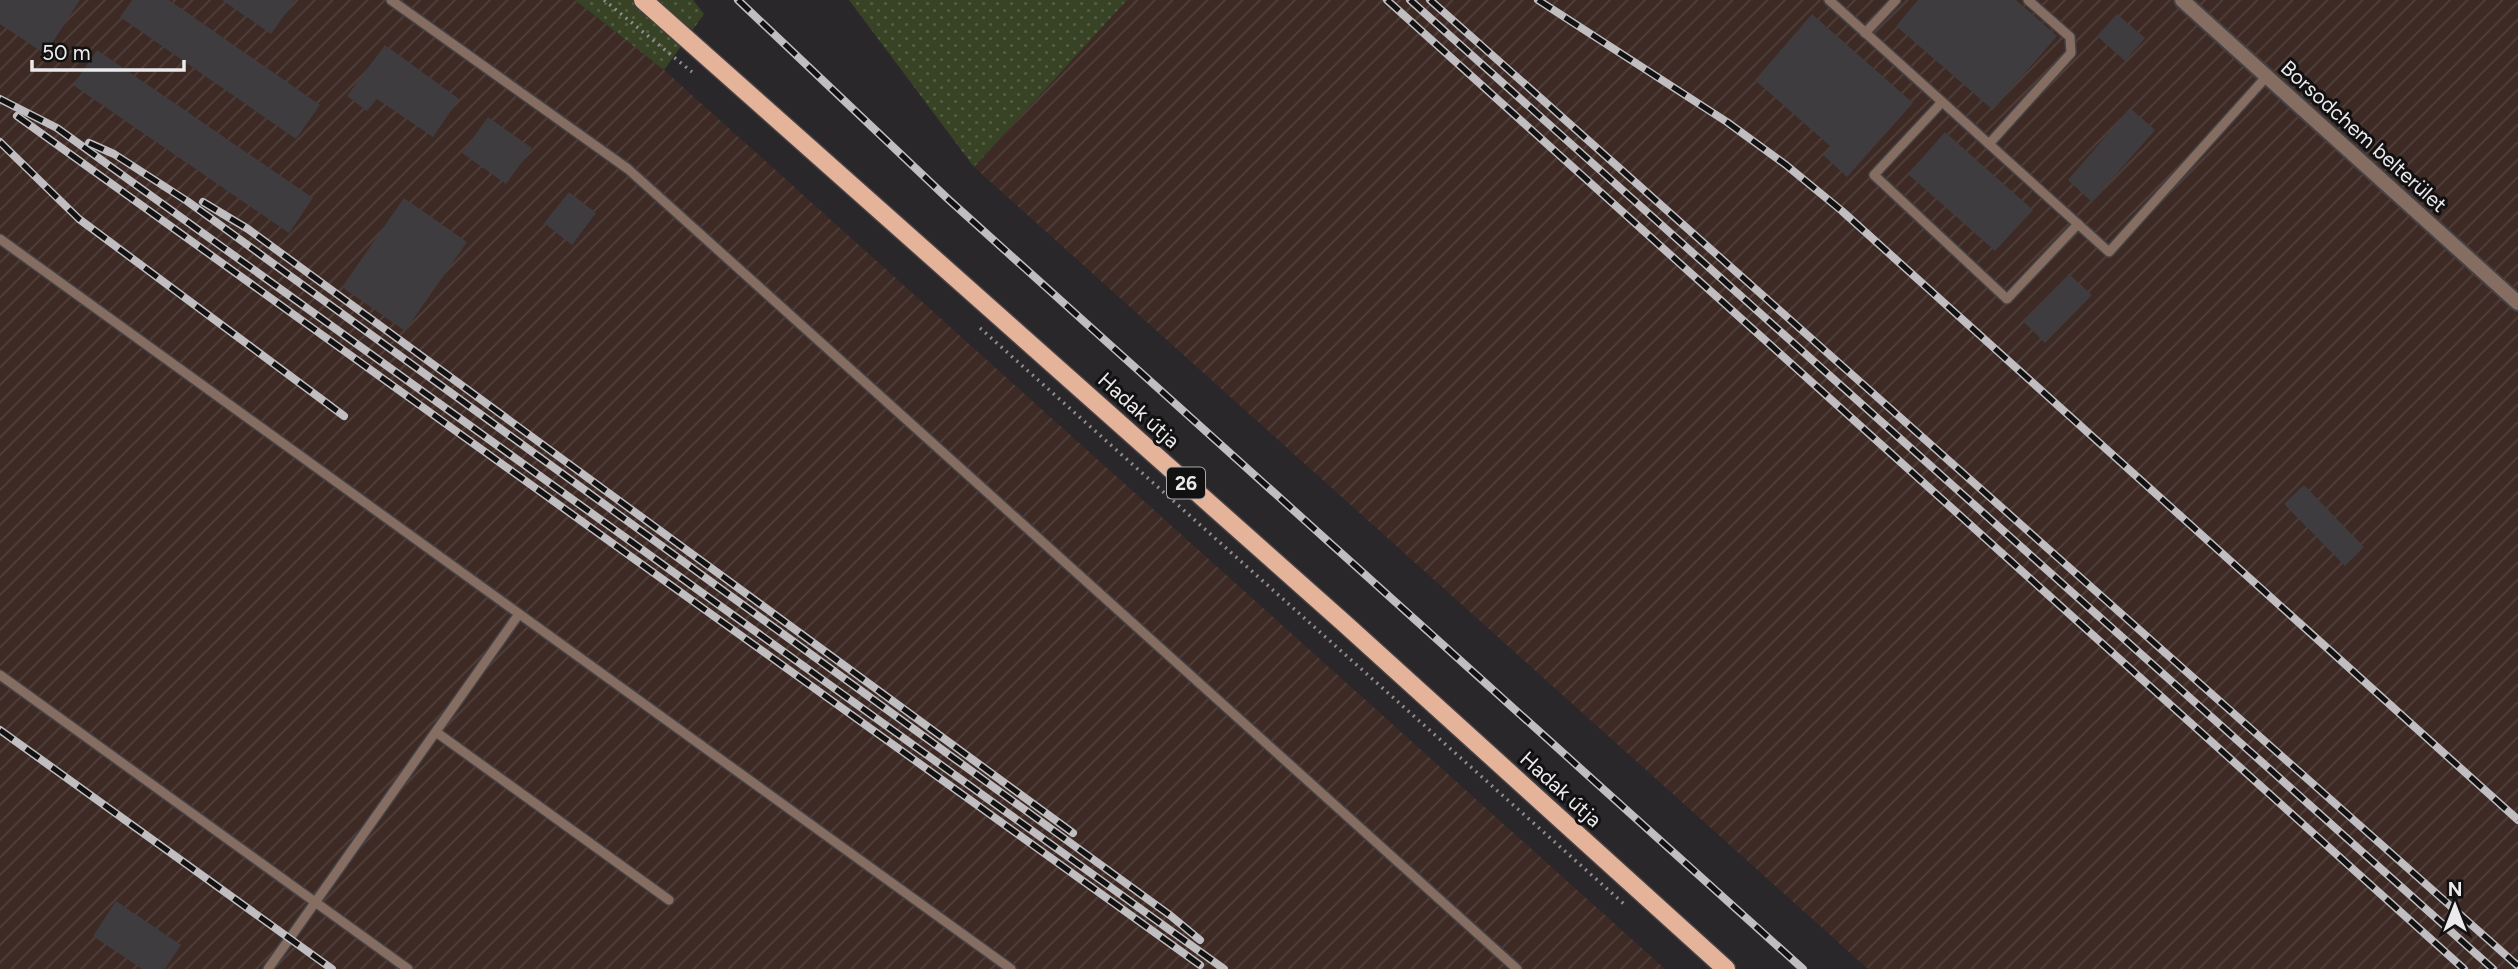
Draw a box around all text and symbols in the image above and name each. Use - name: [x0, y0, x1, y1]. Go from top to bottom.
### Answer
- scale bar: [32, 28, 184, 72]
- text: 50 m: [42, 40, 91, 65]
- street label: Borsodchem belterület: [2276, 55, 2452, 217]
- street label: Hadak útja: [1093, 367, 1185, 453]
- road number: 26: [1167, 468, 1205, 498]
- street label: Hadak útja: [1515, 746, 1607, 832]
- north arrow: [2420, 871, 2490, 941]
- text: N: [2448, 878, 2462, 901]

